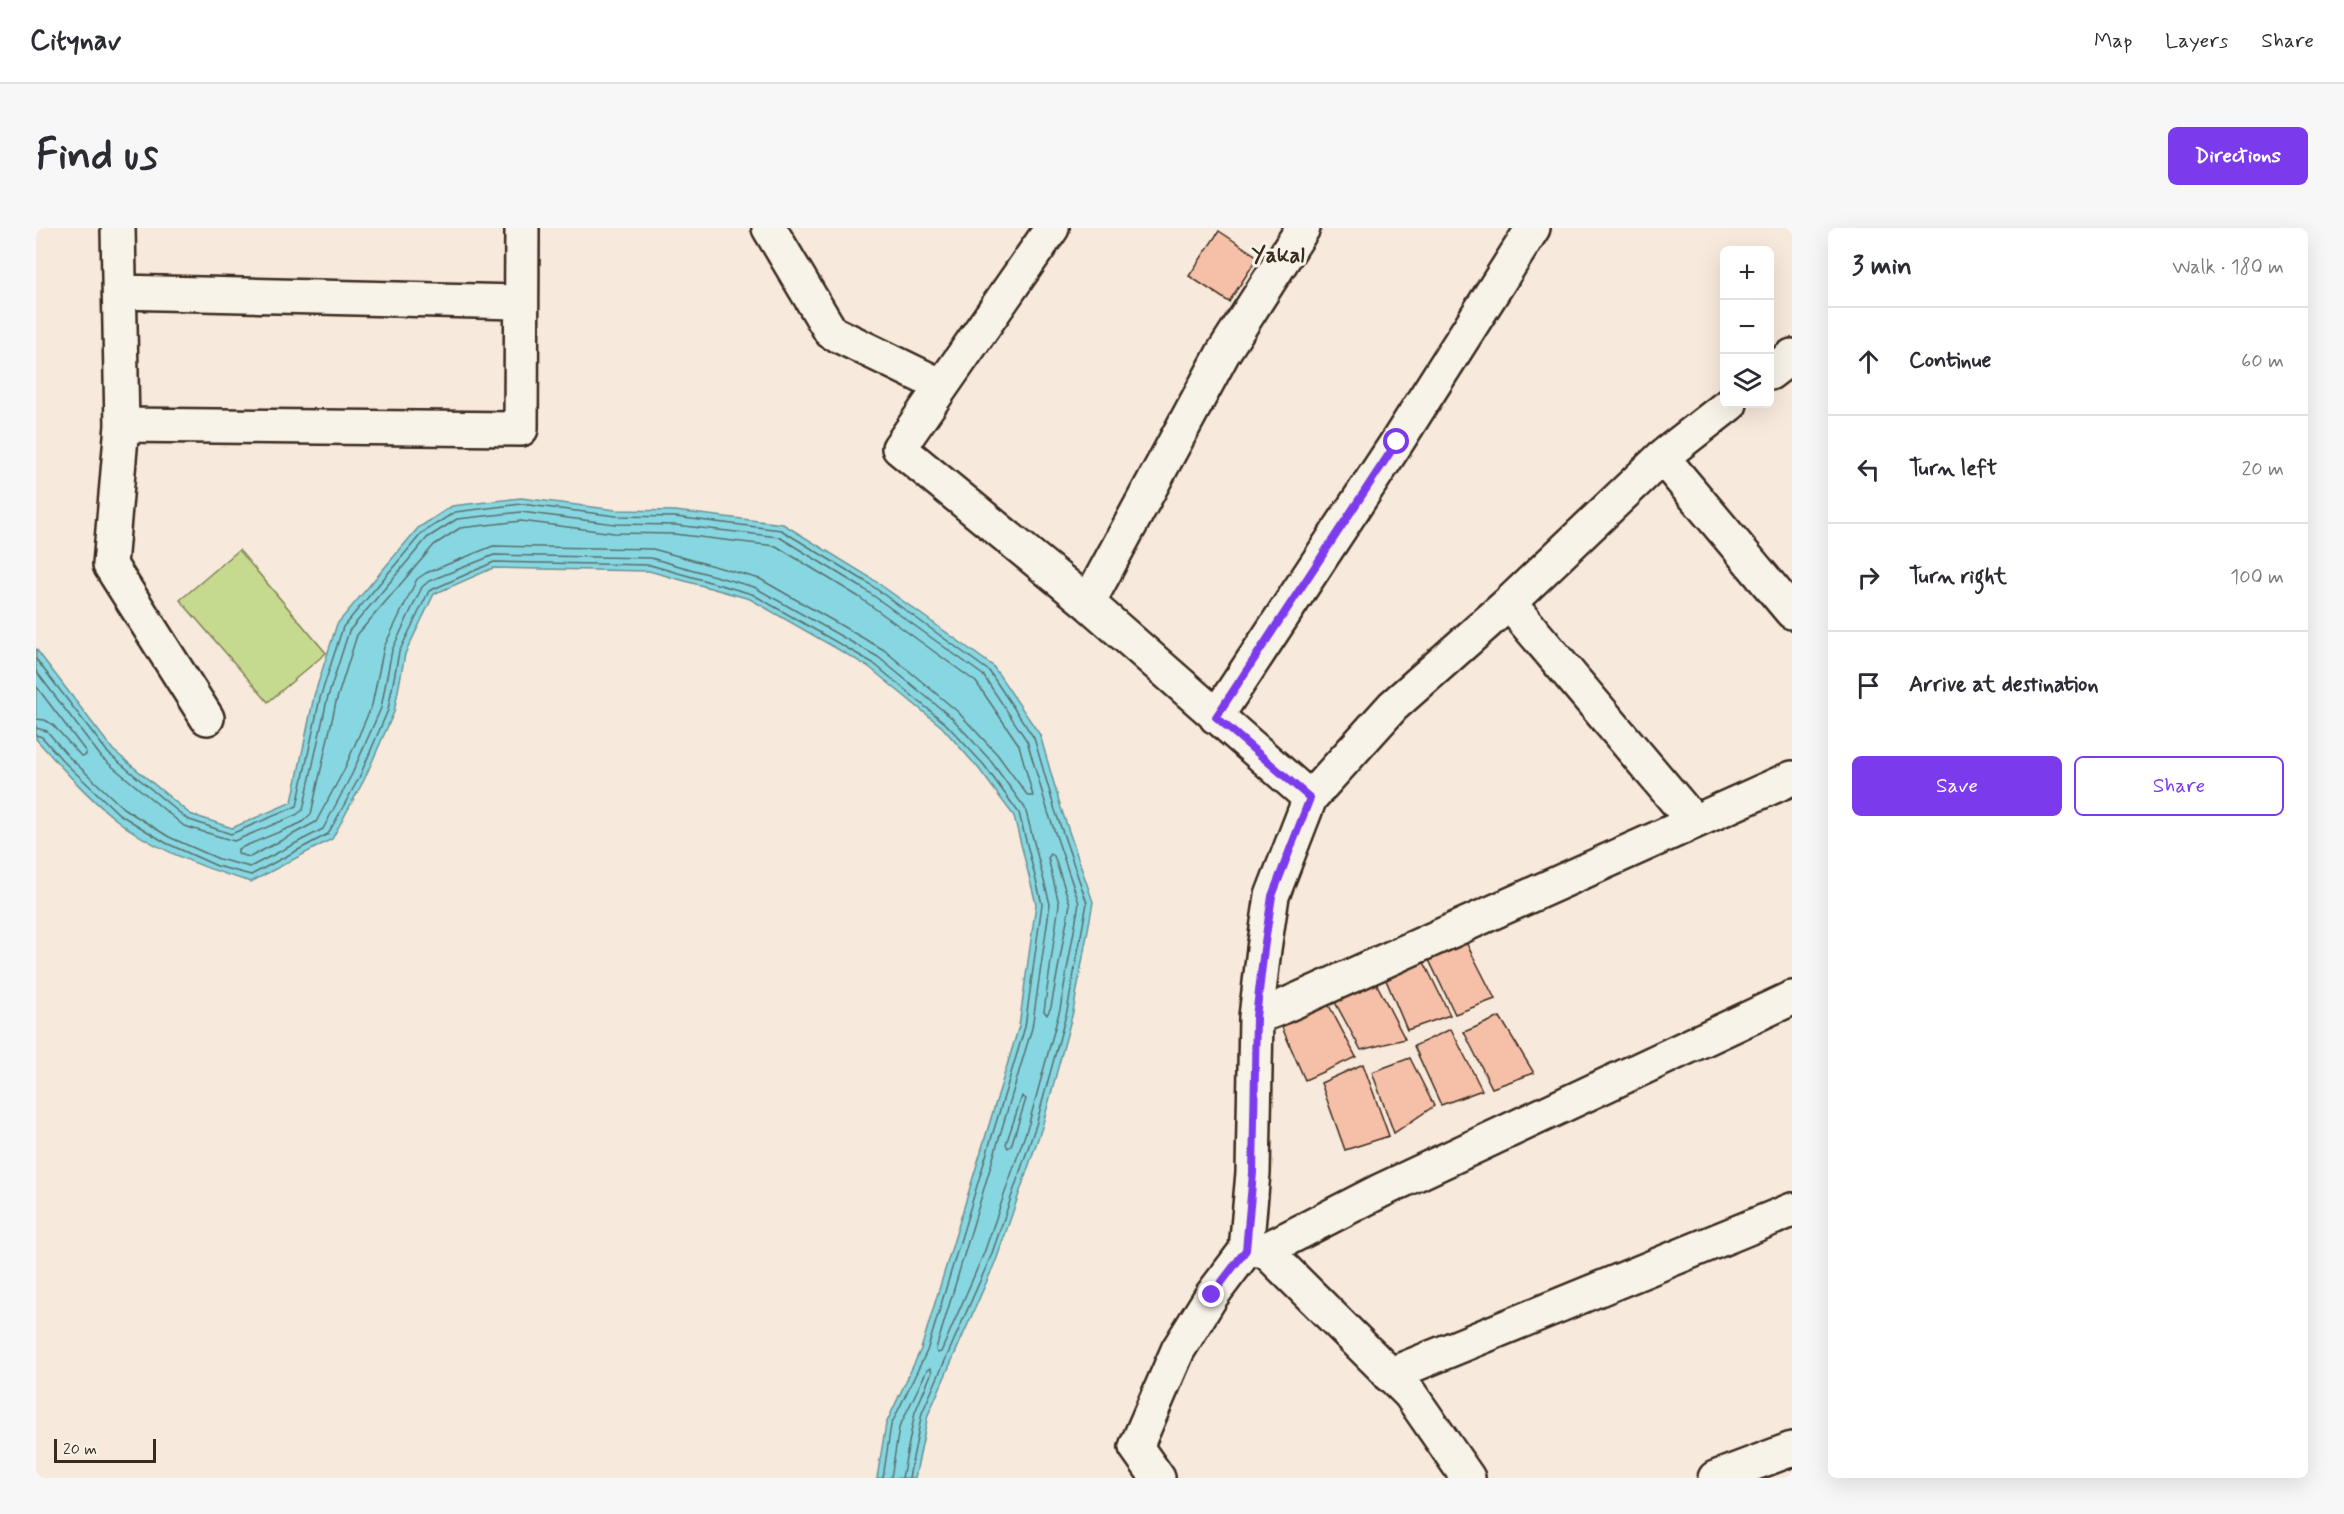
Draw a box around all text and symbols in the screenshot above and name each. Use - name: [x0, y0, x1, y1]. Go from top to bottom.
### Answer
- text: Citynav: [30, 23, 121, 60]
- text: Map: [2094, 27, 2132, 55]
- text: Layers: [2165, 27, 2228, 55]
- text: Share: [2261, 27, 2314, 55]
- button: Directions: [2168, 127, 2308, 185]
- text: Find us: [36, 129, 158, 184]
- district label: Yakal: [1251, 242, 1305, 270]
- map controls: [1720, 246, 1774, 408]
- button: +: [1720, 246, 1774, 300]
- text: 3 min: [1852, 250, 1912, 284]
- text: Walk · 180 m: [2172, 254, 2284, 281]
- button: −: [1720, 300, 1774, 354]
- icon: ahead: [1852, 345, 1885, 378]
- text: Continue: [1909, 347, 1991, 375]
- text: 60 m: [2241, 348, 2284, 375]
- button: layers: [1720, 354, 1774, 408]
- route start: [1383, 428, 1409, 454]
- icon: left: [1852, 453, 1885, 486]
- text: Turn left: [1909, 455, 1997, 483]
- text: 20 m: [2241, 456, 2284, 483]
- icon: right: [1852, 561, 1885, 594]
- text: Turn right: [1909, 563, 2007, 591]
- text: 100 m: [2230, 564, 2284, 591]
- icon: arrive: [1852, 669, 1885, 702]
- text: Arrive at destination: [1909, 671, 2099, 699]
- button: Save: [1852, 756, 2062, 816]
- button: Share: [2074, 756, 2284, 816]
- route end: [1198, 1281, 1224, 1307]
- scale bar: [54, 1436, 156, 1464]
- text: 20 m: [63, 1439, 97, 1460]

